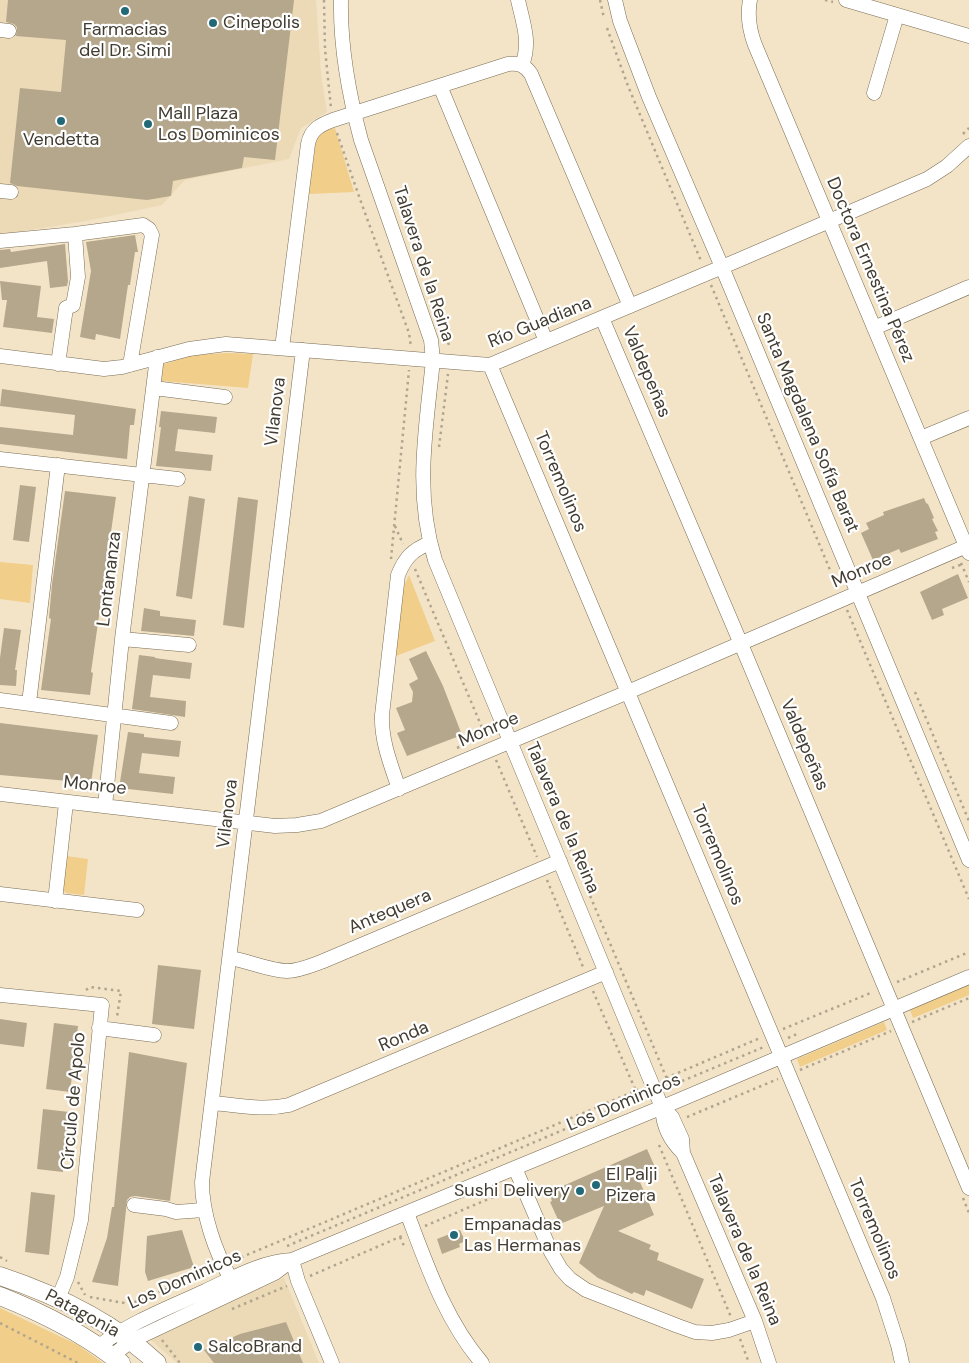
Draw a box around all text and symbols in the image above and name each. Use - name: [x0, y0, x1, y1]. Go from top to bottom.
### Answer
- marker: Farmacias del Dr. Simi: [119, 5, 131, 17]
- place label: Cinepolis: [223, 12, 300, 34]
- marker: Cinepolis: [207, 17, 219, 29]
- place label: Farmacias del Dr. Simi: [79, 19, 171, 62]
- place label: Mall Plaza Los Dominicos: [158, 103, 280, 146]
- marker: Vendetta: [55, 115, 67, 127]
- marker: Mall Plaza Los Dominicos: [142, 118, 154, 130]
- place label: Vendetta: [23, 129, 99, 151]
- street label: Doctora Ernestina Pérez: [821, 174, 919, 366]
- street label: Talavera de la Reina: [388, 184, 458, 344]
- street label: Río Guadiana: [485, 292, 595, 354]
- street label: Santa Magdalena Sofía Barat: [751, 310, 863, 536]
- street label: Valdepeñas: [617, 323, 675, 421]
- street label: Vilanova: [261, 376, 291, 448]
- street label: Torremolinos: [529, 428, 591, 536]
- street label: Lontananza: [93, 530, 127, 628]
- street label: Monroe: [829, 549, 895, 593]
- street label: Valdepeñas: [775, 696, 833, 794]
- street label: Monroe: [456, 708, 522, 752]
- street label: Talavera de la Reina: [520, 739, 604, 897]
- street label: Monroe: [62, 772, 128, 800]
- street label: Vilanova: [213, 778, 243, 850]
- street label: Torremolinos: [686, 801, 748, 909]
- street label: Antequera: [345, 885, 435, 939]
- street label: Ronda: [376, 1017, 432, 1057]
- street label: Círculo de Apolo: [57, 1031, 91, 1171]
- street label: Los Dominicos: [564, 1069, 684, 1137]
- place label: El Palji Pizera: [606, 1164, 657, 1206]
- street label: Talavera de la Reina: [702, 1171, 786, 1329]
- street label: Torremolinos: [843, 1175, 905, 1283]
- marker: El Palji Pizera: [590, 1179, 602, 1191]
- place label: Sushi Delivery: [454, 1180, 570, 1202]
- marker: Sushi Delivery: [574, 1185, 586, 1197]
- place label: Empanadas Las Hermanas: [464, 1214, 581, 1256]
- marker: Empanadas Las Hermanas: [448, 1229, 460, 1241]
- street label: Los Dominicos: [125, 1245, 245, 1315]
- street label: Patagonia: [41, 1285, 123, 1343]
- place label: SalcoBrand: [208, 1336, 302, 1358]
- marker: SalcoBrand: [192, 1341, 204, 1353]

